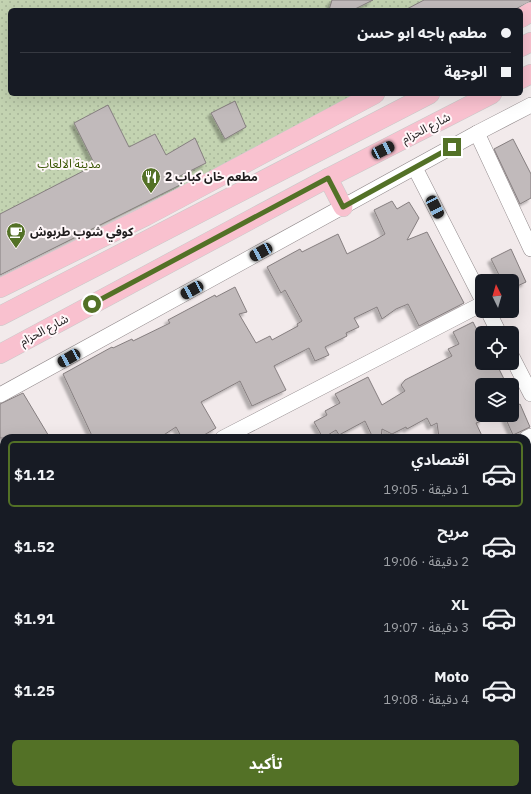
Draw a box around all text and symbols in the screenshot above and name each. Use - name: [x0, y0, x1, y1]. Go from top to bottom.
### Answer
- text: مطعم باجه ابو حسن: [357, 23, 487, 42]
- text: الوجهة: [444, 62, 487, 81]
- street label: شارع الحزام: [399, 109, 454, 148]
- route end: [443, 138, 461, 156]
- car: [370, 139, 396, 161]
- park label: مدينة الالعاب: [37, 156, 101, 171]
- restaurant icon: مطعم خان كباب 2: [140, 166, 162, 194]
- place label: مطعم خان كباب 2: [165, 169, 258, 186]
- car: [424, 194, 446, 220]
- cafe icon: كوفي شوب طربوش: [5, 221, 27, 249]
- place label: كوفي شوب طربوش: [30, 224, 134, 242]
- car: [248, 241, 274, 263]
- north arrow: [475, 274, 519, 318]
- map controls: [475, 274, 519, 422]
- car: [179, 279, 205, 301]
- route start: [83, 295, 101, 313]
- street label: شارع الحزام: [17, 311, 72, 350]
- button: locate: [475, 326, 519, 370]
- car: [56, 347, 82, 369]
- button: layers: [475, 378, 519, 422]
- text: اقتصادي: [411, 450, 469, 469]
- icon: car: [481, 456, 517, 492]
- text: $1.12: [14, 465, 55, 484]
- text: 1 دقيقة · 19:05: [383, 481, 469, 498]
- text: مريح: [437, 522, 469, 541]
- icon: car: [481, 528, 517, 564]
- text: $1.52: [14, 537, 55, 556]
- text: 2 دقيقة · 19:06: [383, 553, 469, 570]
- text: XL: [451, 595, 469, 614]
- icon: car: [481, 600, 517, 636]
- text: $1.91: [14, 609, 55, 628]
- text: 3 دقيقة · 19:07: [383, 619, 469, 636]
- text: Moto: [434, 667, 469, 686]
- icon: car: [481, 672, 517, 708]
- text: $1.25: [14, 681, 55, 700]
- text: 4 دقيقة · 19:08: [383, 691, 469, 708]
- button: تأكيد: [12, 740, 519, 786]

